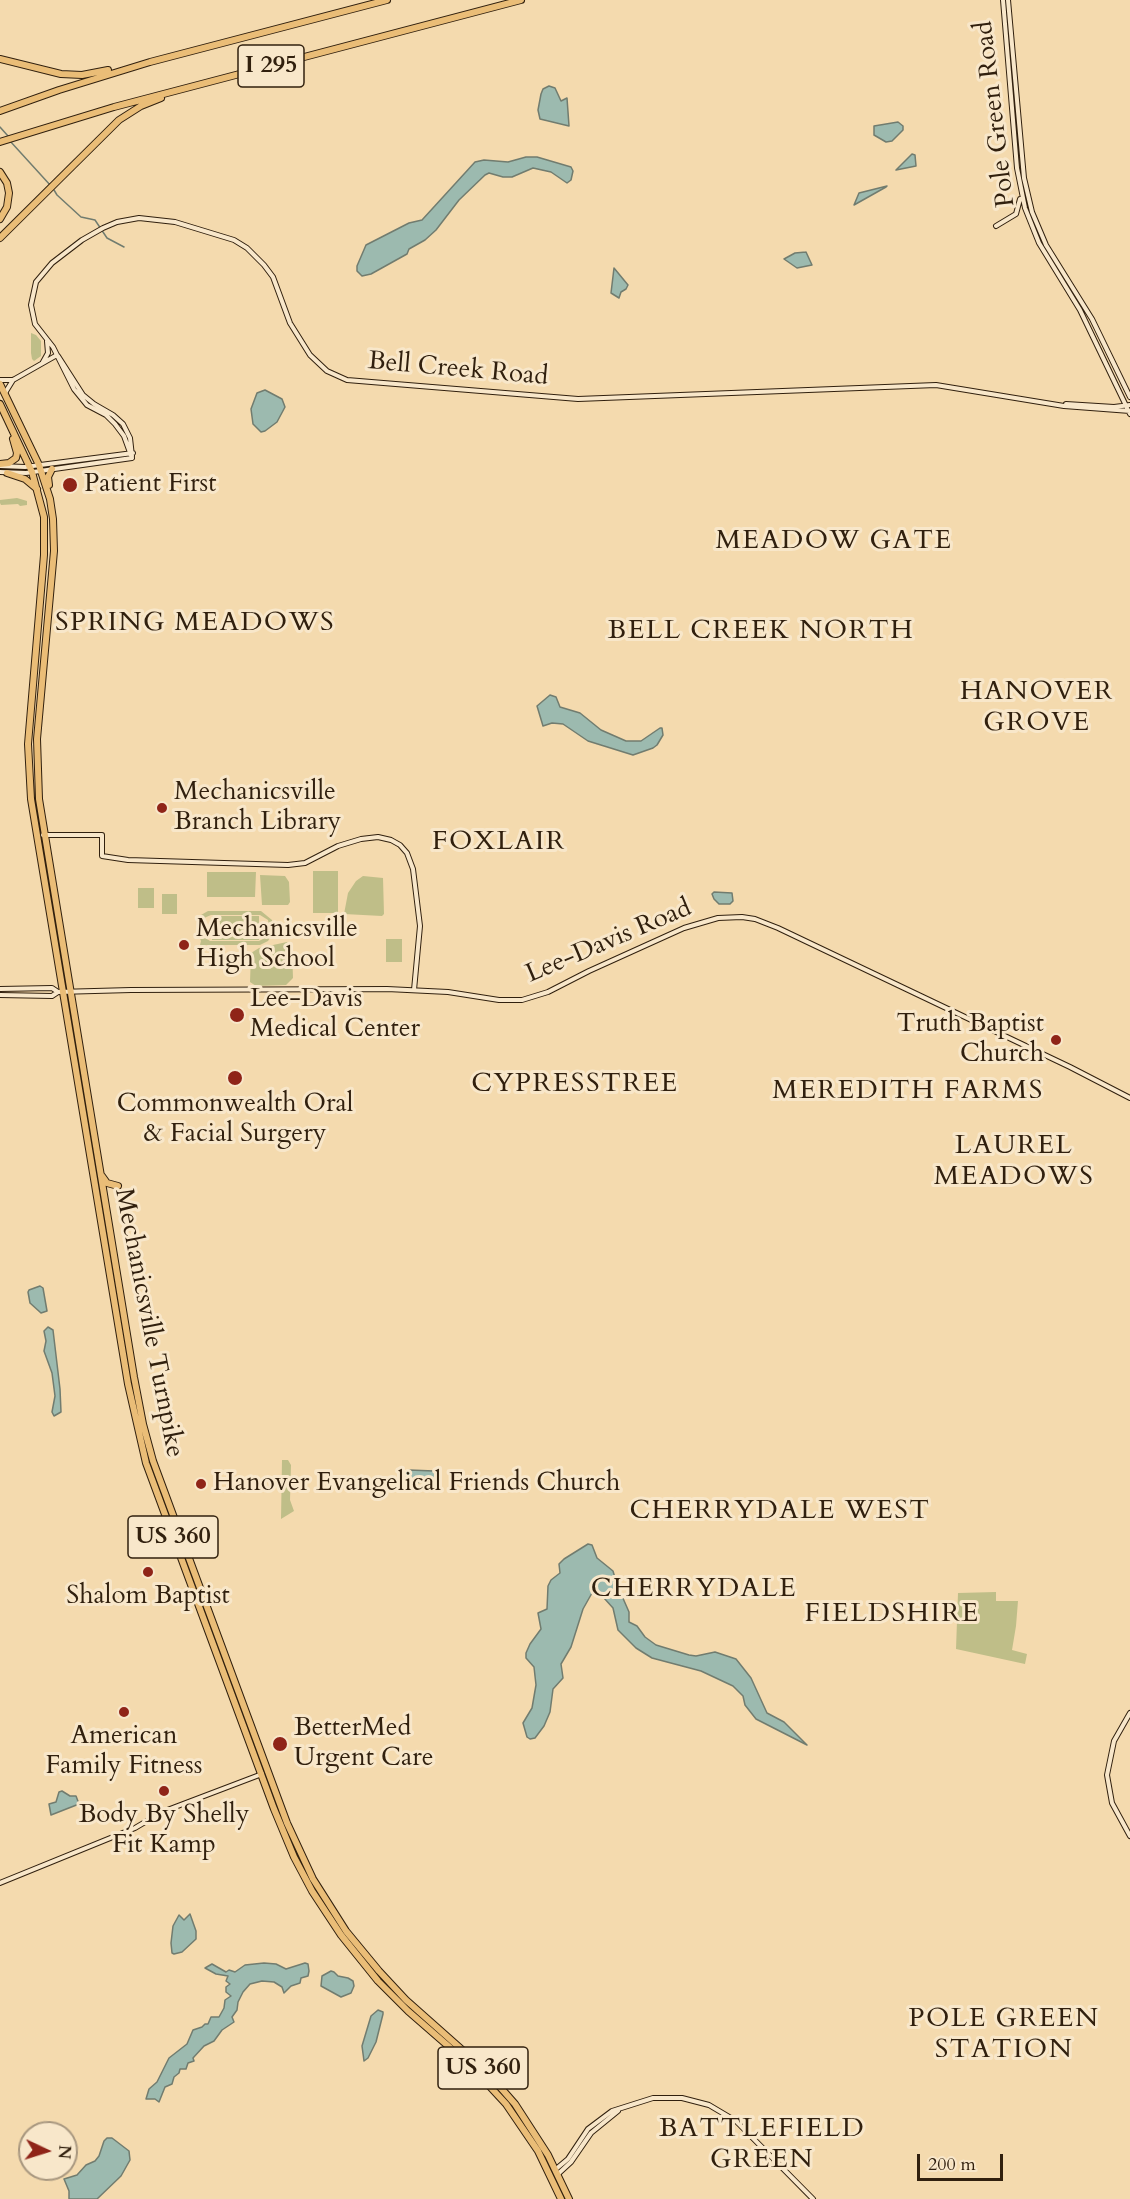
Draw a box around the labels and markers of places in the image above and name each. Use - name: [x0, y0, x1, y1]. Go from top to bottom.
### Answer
- place label: Patient First: [84, 469, 216, 501]
- marker: Patient First: [61, 476, 79, 494]
- place label: Mechanicsville Branch Library: [174, 777, 341, 838]
- marker: Mechanicsville Branch Library: [155, 801, 169, 815]
- place label: Mechanicsville High School: [196, 914, 358, 976]
- marker: Mechanicsville High School: [177, 938, 191, 952]
- place label: Lee-Davis Medical Center: [250, 984, 420, 1046]
- marker: Lee-Davis Medical Center: [228, 1006, 246, 1024]
- place label: Truth Baptist Church: [897, 1009, 1044, 1070]
- marker: Truth Baptist Church: [1049, 1033, 1063, 1047]
- marker: Commonwealth Oral & Facial Surgery: [226, 1069, 244, 1087]
- place label: Commonwealth Oral & Facial Surgery: [117, 1089, 353, 1150]
- place label: Hanover Evangelical Friends Church: [213, 1468, 620, 1500]
- marker: Hanover Evangelical Friends Church: [194, 1477, 208, 1491]
- marker: Shalom Baptist: [141, 1565, 155, 1579]
- place label: Shalom Baptist: [66, 1581, 230, 1613]
- marker: American Family Fitness: [117, 1705, 131, 1719]
- place label: BetterMed Urgent Care: [294, 1713, 433, 1774]
- place label: American Family Fitness: [45, 1721, 203, 1782]
- marker: BetterMed Urgent Care: [271, 1735, 289, 1753]
- marker: Body By Shelly Fit Kamp: [157, 1784, 171, 1798]
- place label: Body By Shelly Fit Kamp: [79, 1800, 249, 1862]

